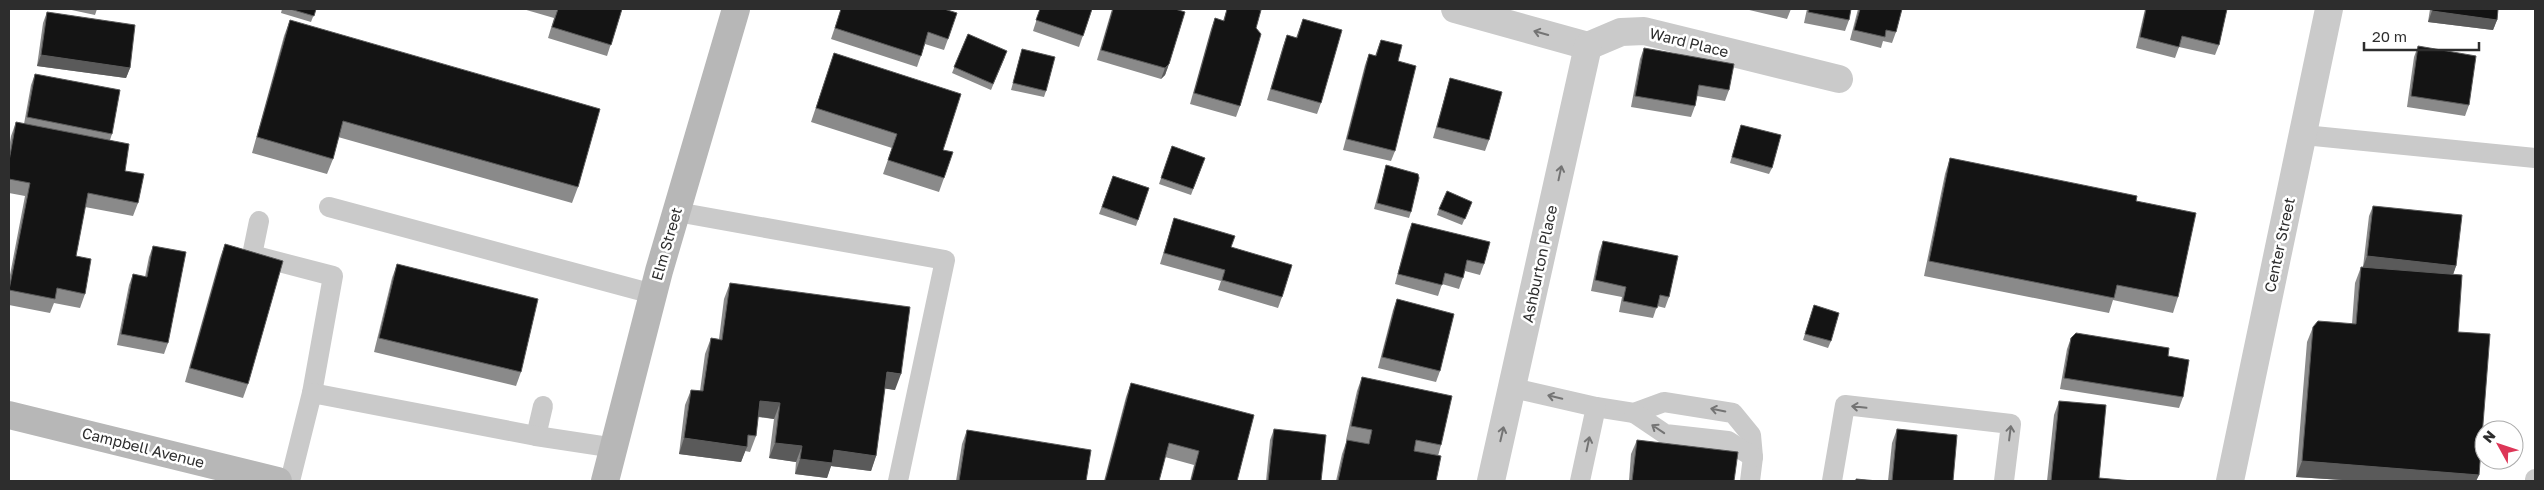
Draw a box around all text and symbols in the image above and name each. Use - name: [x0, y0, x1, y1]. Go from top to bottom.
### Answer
- scale bar: [2364, 20, 2479, 52]
- street label: Ward Place: [1648, 24, 1731, 61]
- text: 20 m: [2372, 27, 2407, 45]
- one-way arrow: [1533, 28, 1549, 37]
- one-way arrow: [1556, 165, 1565, 181]
- street label: Center Street: [2260, 196, 2298, 294]
- street label: Ashburton Place: [1518, 203, 1560, 324]
- street label: Elm Street: [647, 205, 685, 282]
- one-way arrow: [1547, 392, 1563, 401]
- one-way arrow: [1851, 402, 1867, 412]
- one-way arrow: [1710, 405, 1726, 414]
- north arrow: [2474, 420, 2524, 470]
- street label: Campbell Avenue: [80, 423, 207, 471]
- one-way arrow: [1651, 424, 1665, 434]
- one-way arrow: [2005, 425, 2015, 441]
- one-way arrow: [1498, 426, 1507, 442]
- text: N: [2479, 427, 2499, 446]
- one-way arrow: [1584, 436, 1593, 452]

